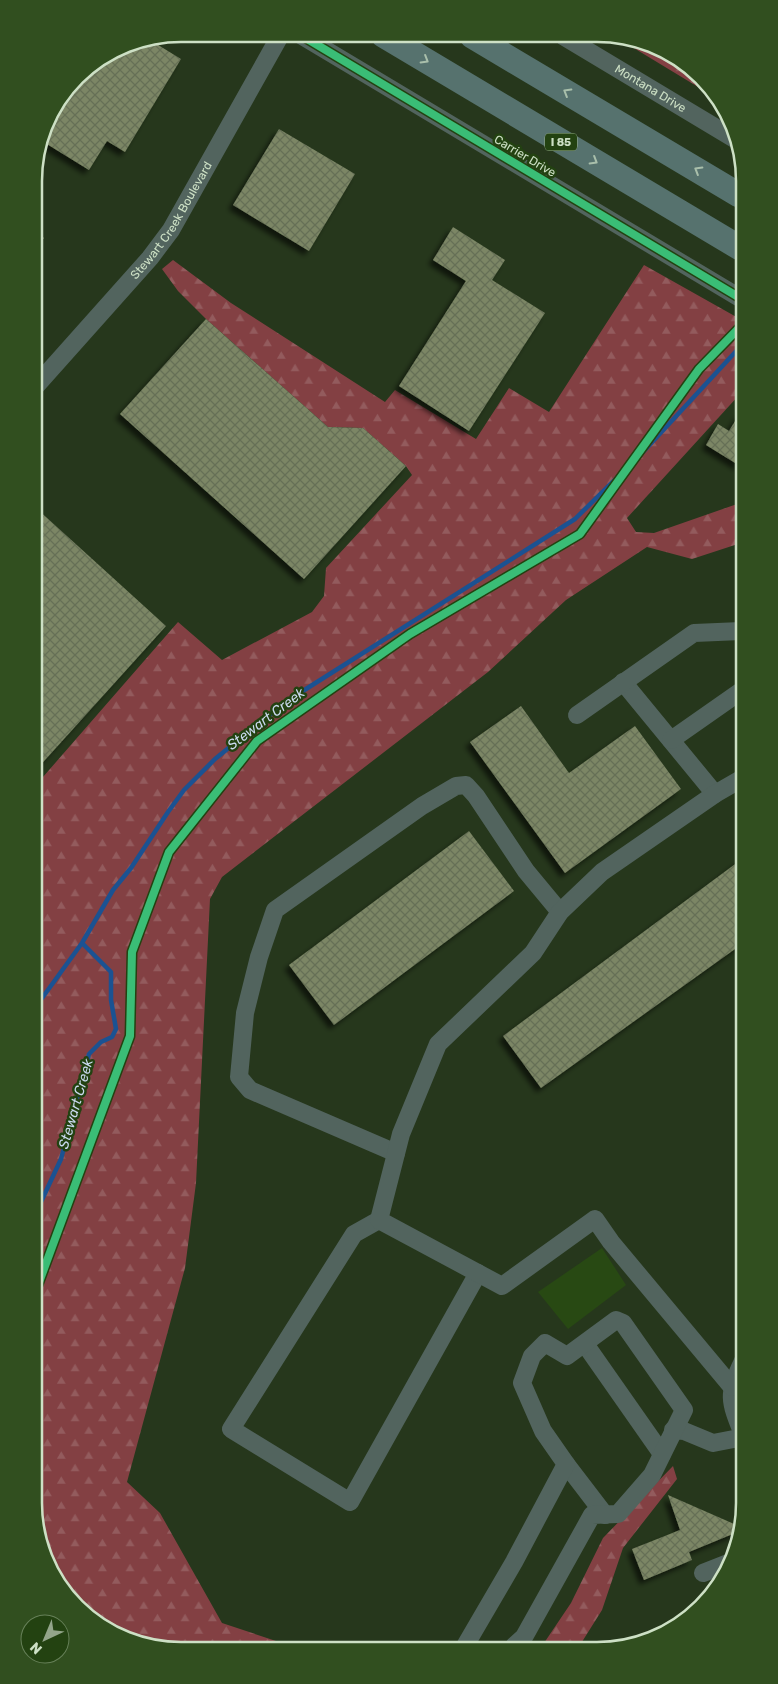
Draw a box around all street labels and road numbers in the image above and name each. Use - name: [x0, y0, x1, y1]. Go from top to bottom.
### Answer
- street label: Montana Drive: [612, 62, 689, 115]
- street label: Carrier Drive: [492, 132, 559, 180]
- road number: I 85: [545, 134, 577, 150]
- street label: Stewart Creek Boulevard: [128, 159, 215, 282]

